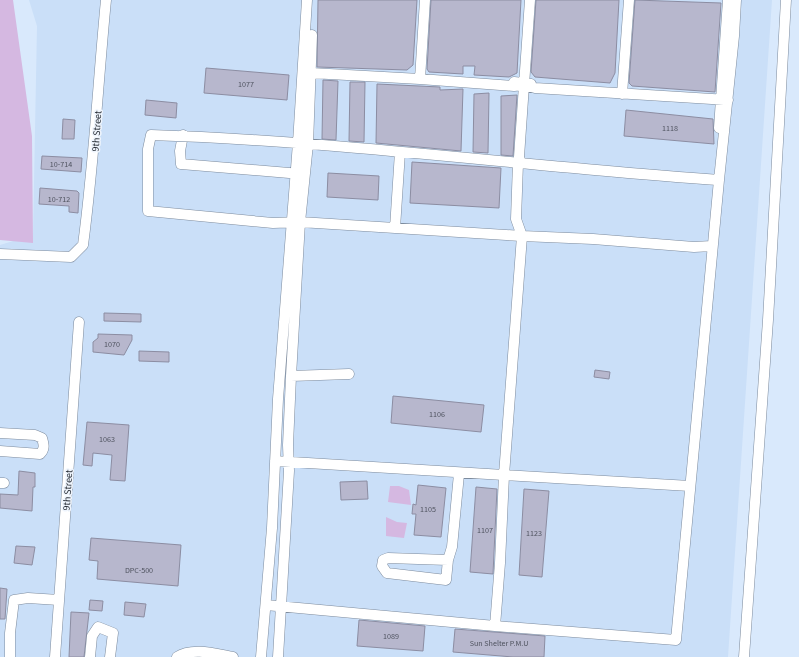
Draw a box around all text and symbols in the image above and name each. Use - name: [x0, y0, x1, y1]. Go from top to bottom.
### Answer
- house number: 1077: [238, 79, 254, 90]
- street label: 9th Street: [89, 110, 105, 152]
- house number: 1118: [662, 123, 678, 134]
- house number: 10-714: [50, 159, 72, 170]
- house number: 10-712: [48, 194, 70, 205]
- house number: 1070: [104, 339, 120, 350]
- house number: 1106: [429, 409, 445, 420]
- house number: 1063: [99, 434, 115, 445]
- street label: 9th Street: [60, 469, 76, 511]
- house number: 1105: [420, 504, 436, 515]
- house number: 1107: [477, 525, 493, 536]
- house number: 1123: [526, 528, 542, 539]
- house number: DPC-500: [125, 565, 153, 576]
- house number: 1089: [383, 631, 399, 642]
- house number: Sun Shelter P.M.U: [470, 638, 528, 649]

